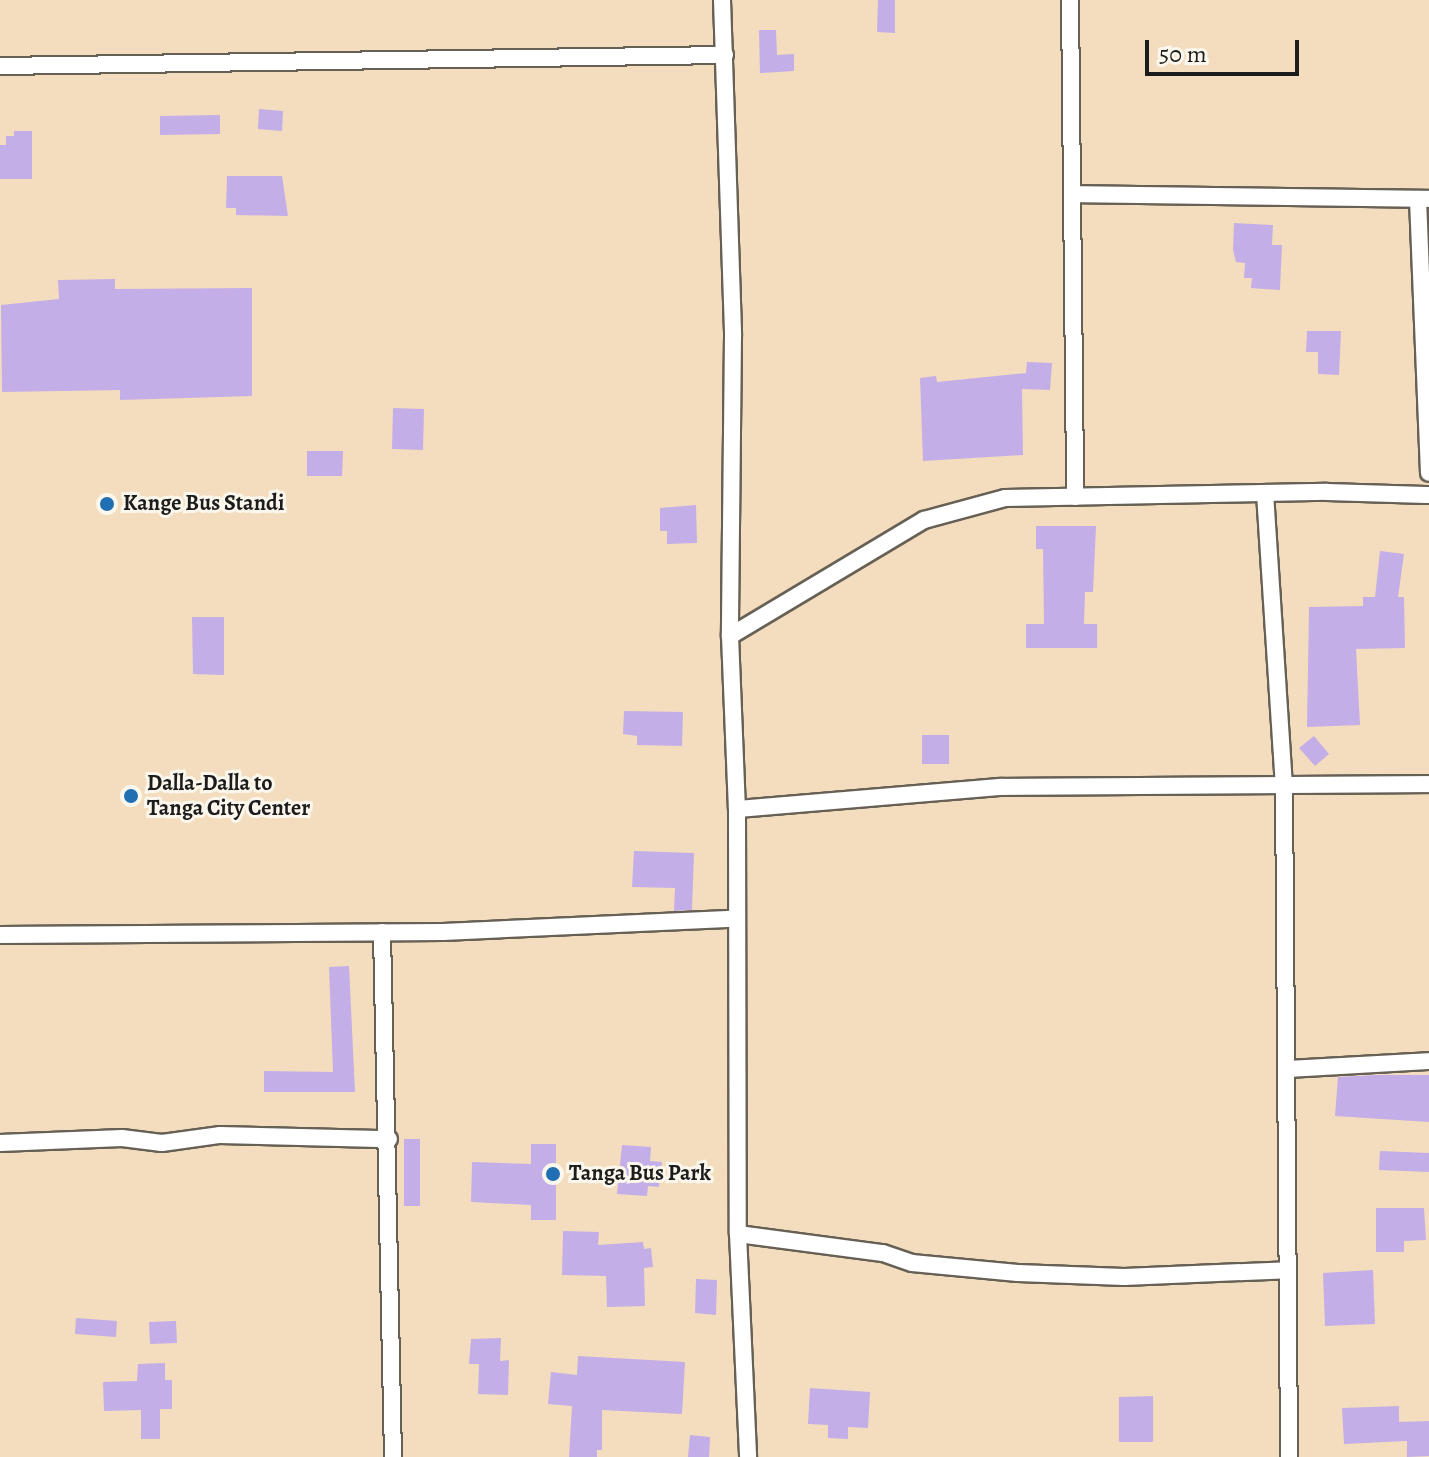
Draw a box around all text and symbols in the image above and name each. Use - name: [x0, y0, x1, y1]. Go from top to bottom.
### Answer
- scale bar: [1149, 24, 1303, 74]
- text: 50 m: [1159, 38, 1207, 70]
- place label: Kange Bus Standi: [123, 491, 284, 517]
- marker: Kange Bus Standi: [98, 495, 116, 513]
- place label: Dalla-Dalla to Tanga City Center: [147, 770, 310, 822]
- marker: Dalla-Dalla to Tanga City Center: [122, 787, 140, 805]
- place label: Tanga Bus Park: [569, 1161, 711, 1187]
- marker: Tanga Bus Park: [544, 1165, 562, 1183]

